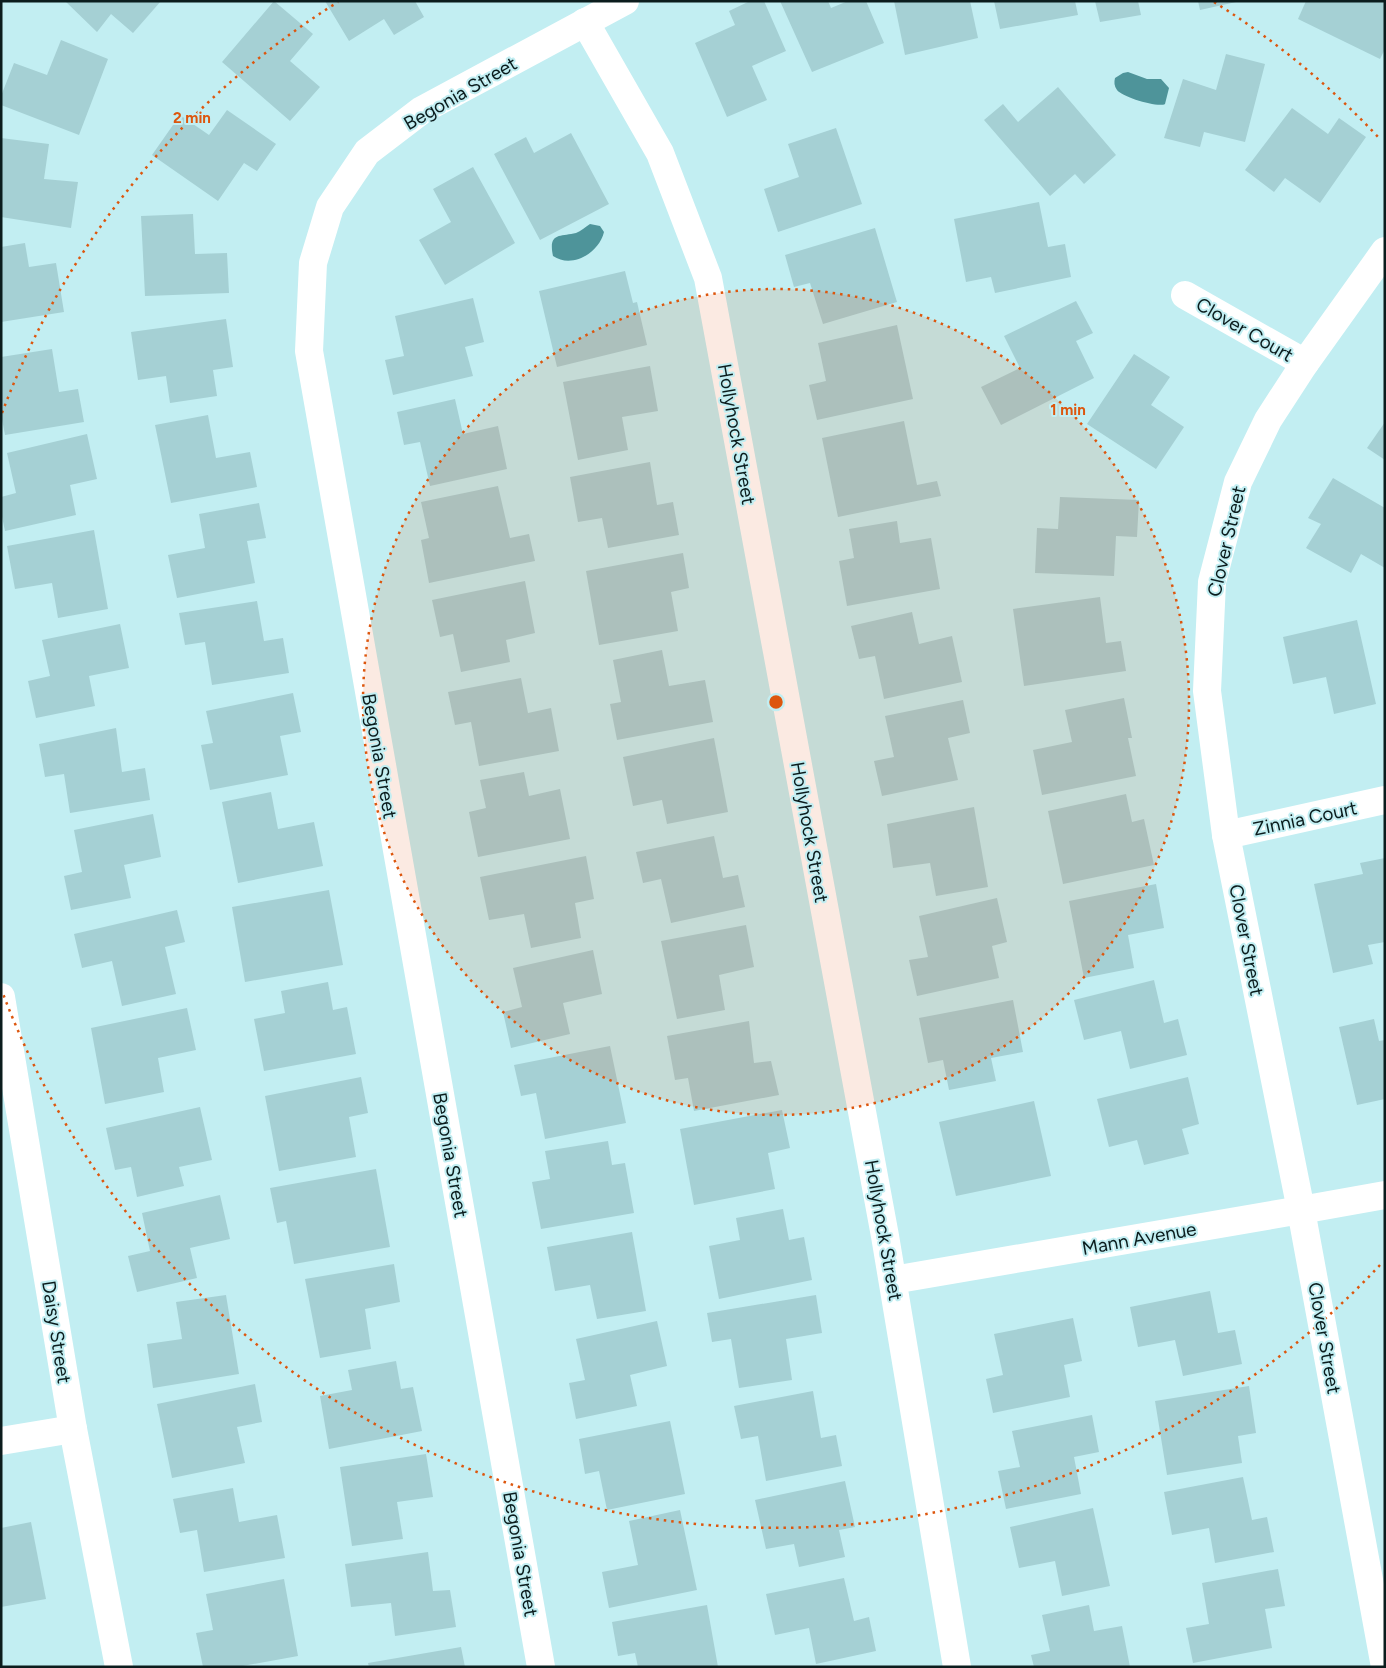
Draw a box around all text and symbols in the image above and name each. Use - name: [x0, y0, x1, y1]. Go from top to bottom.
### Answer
- street label: Begonia Street: [400, 52, 521, 135]
- text: 2 min: [173, 109, 211, 127]
- street label: Clover Court: [1192, 292, 1298, 367]
- street label: Hollyhock Street: [713, 362, 760, 506]
- text: 1 min: [1050, 401, 1086, 419]
- street label: Clover Street: [1203, 483, 1250, 599]
- street label: Begonia Street: [357, 692, 402, 820]
- centre of rings: [767, 693, 785, 711]
- street label: Hollyhock Street: [786, 760, 833, 904]
- street label: Zinnia Court: [1251, 796, 1359, 841]
- street label: Clover Street: [1224, 882, 1269, 998]
- street label: Begonia Street: [428, 1091, 473, 1219]
- street label: Hollyhock Street: [860, 1158, 907, 1302]
- street label: Mann Avenue: [1080, 1217, 1198, 1260]
- street label: Daisy Street: [37, 1279, 76, 1385]
- street label: Clover Street: [1303, 1280, 1346, 1396]
- street label: Begonia Street: [498, 1490, 543, 1618]

